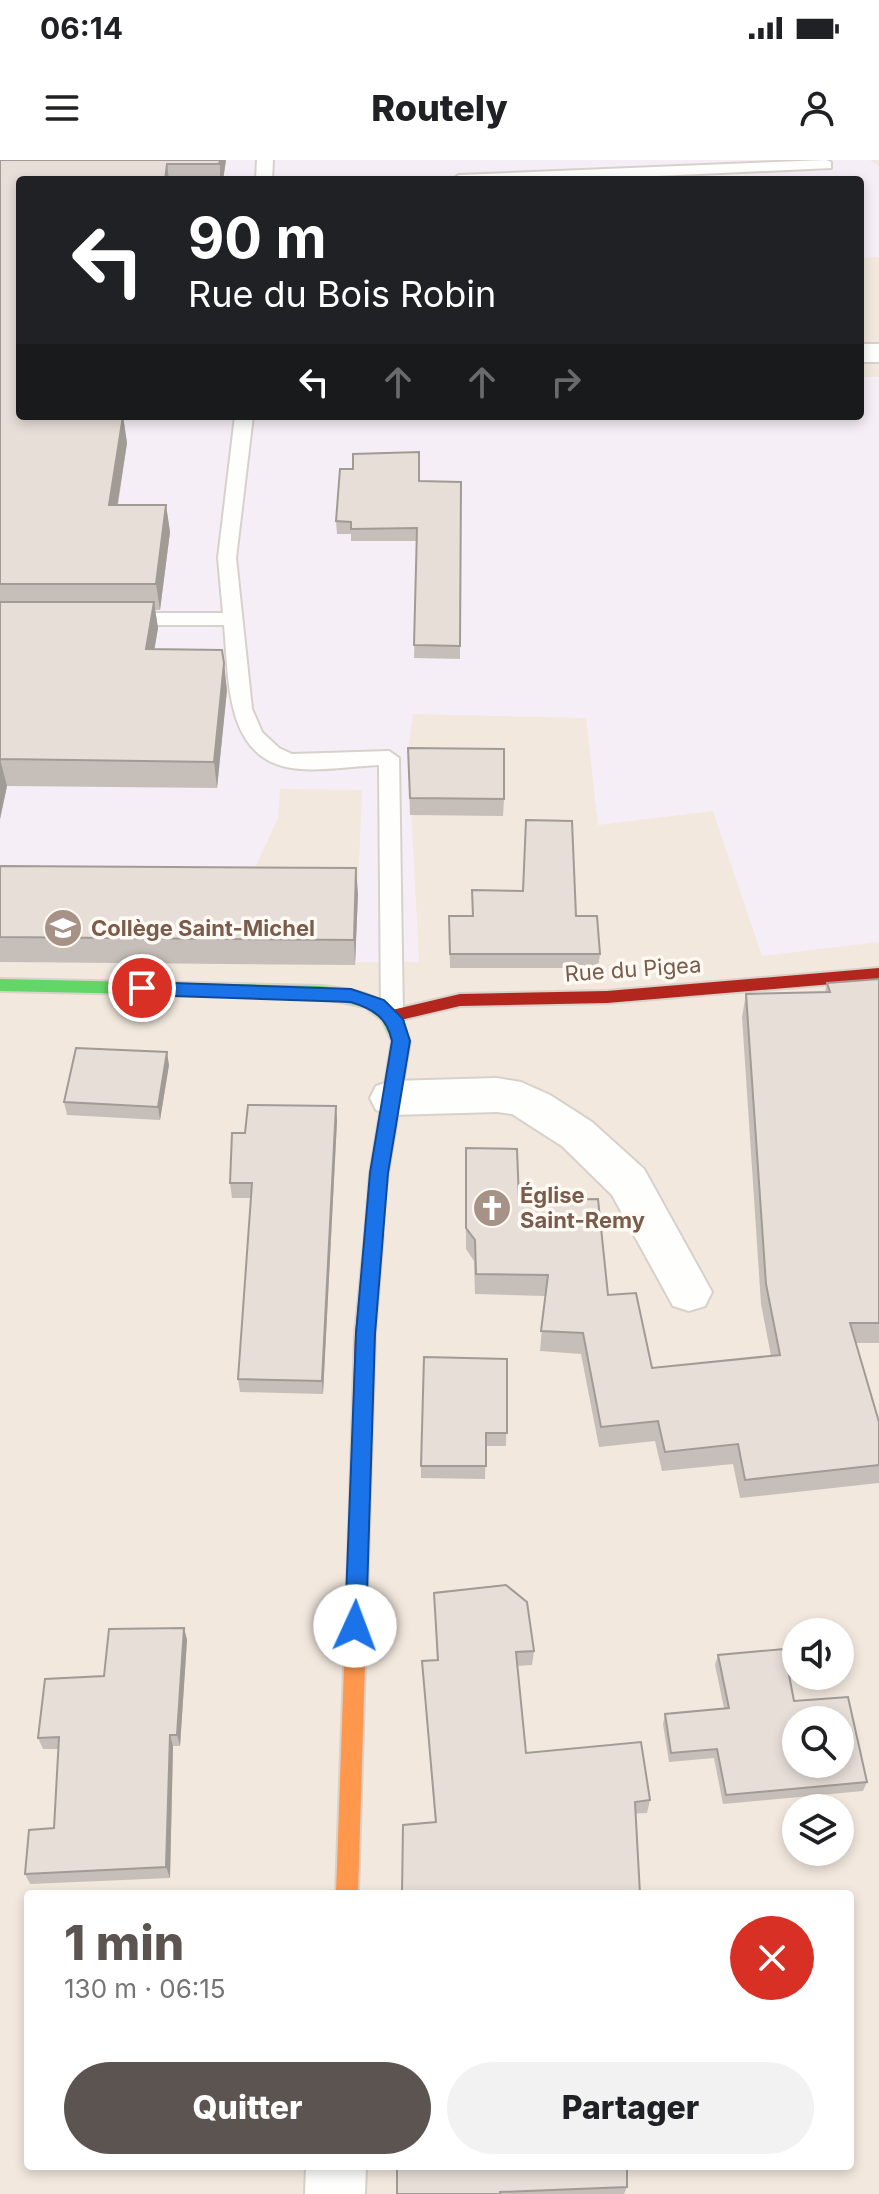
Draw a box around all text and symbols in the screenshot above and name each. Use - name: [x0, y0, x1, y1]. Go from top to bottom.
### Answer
- text: 06:14: [40, 10, 123, 46]
- icon: menu: [40, 86, 84, 130]
- text: Routely: [371, 86, 508, 130]
- icon: person: [795, 86, 839, 130]
- text: 90 m: [188, 204, 327, 272]
- icon: left: [56, 208, 160, 312]
- text: Rue du Bois Robin: [188, 272, 496, 316]
- icon: left: [292, 360, 336, 404]
- icon: ahead: [376, 360, 420, 404]
- icon: ahead: [460, 360, 504, 404]
- icon: right: [544, 360, 588, 404]
- school or university icon: Collège Saint-Michel: [42, 907, 84, 949]
- place label: Collège Saint-Michel: [91, 915, 315, 941]
- street label: Rue du Pigea: [564, 951, 702, 987]
- pin: [108, 954, 176, 1022]
- icon: arrive: [120, 966, 164, 1010]
- place label: Église Saint-Remy: [520, 1182, 645, 1233]
- church icon: Église Saint-Remy: [471, 1187, 513, 1229]
- position arrow: [313, 1584, 397, 1668]
- map controls: [782, 1618, 854, 1866]
- button: sound: [782, 1618, 854, 1690]
- button: search: [782, 1706, 854, 1778]
- button: layers: [782, 1794, 854, 1866]
- text: 1 min: [64, 1913, 184, 1972]
- button: close: [730, 1916, 814, 2000]
- text: 130 m · 06:15: [64, 1973, 226, 2004]
- button: Quitter: [64, 2062, 431, 2154]
- button: Partager: [447, 2062, 814, 2154]

